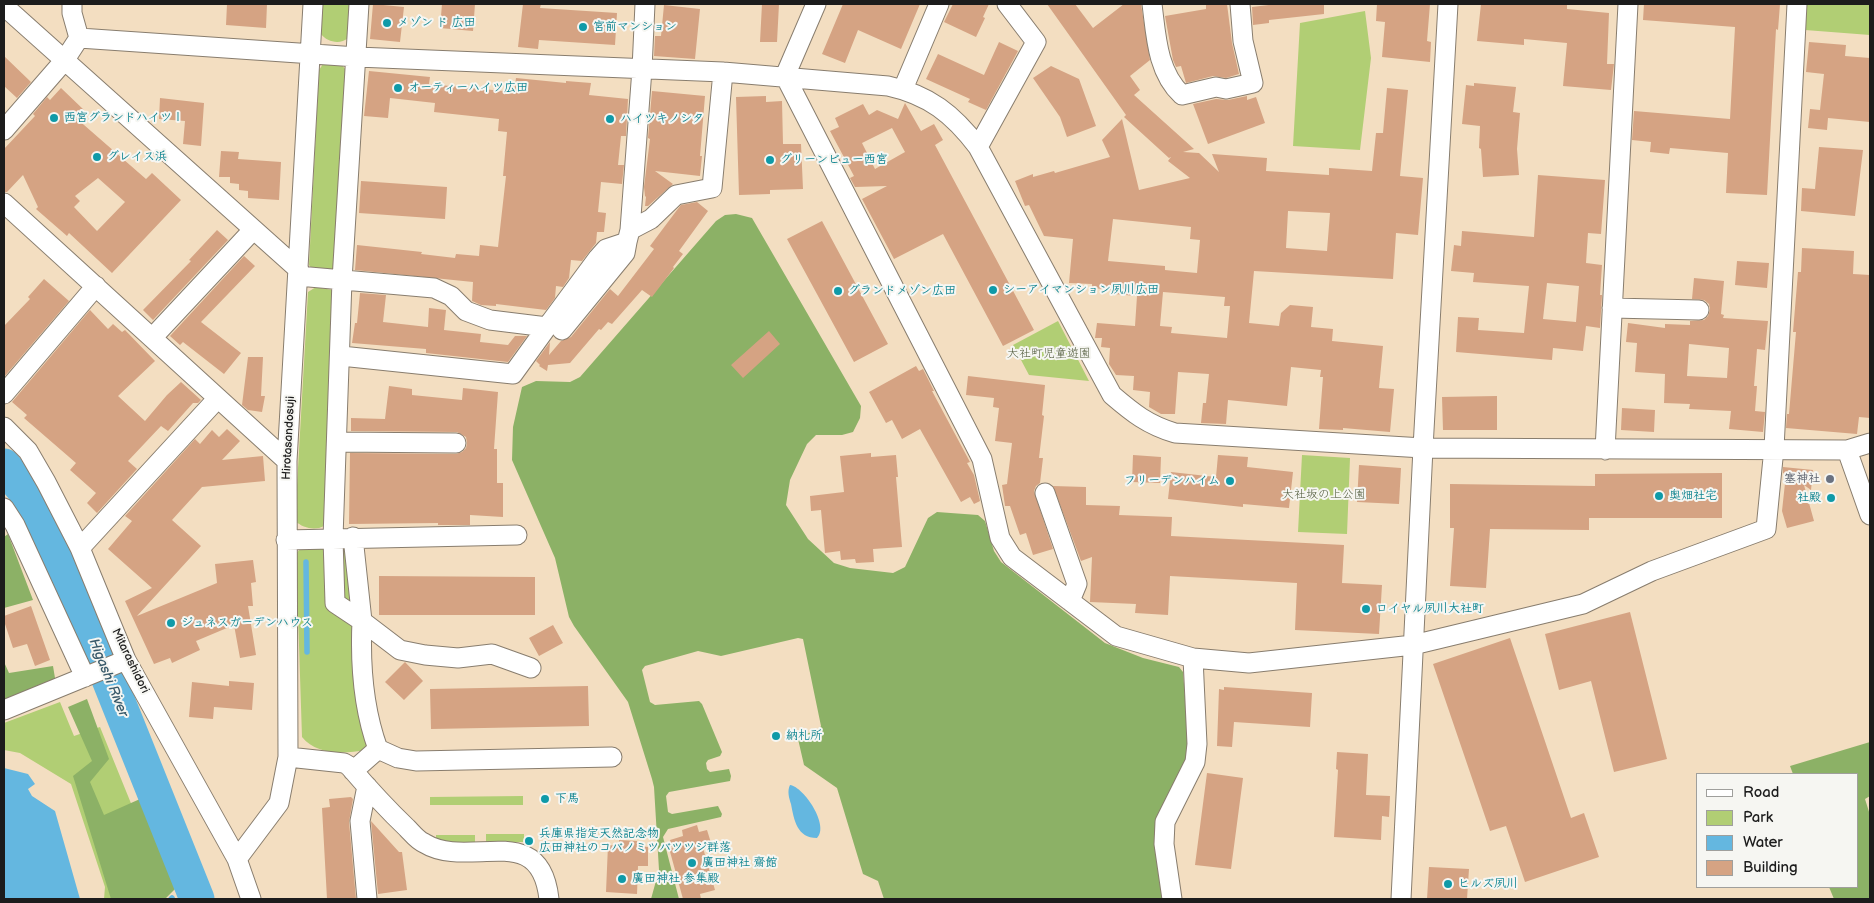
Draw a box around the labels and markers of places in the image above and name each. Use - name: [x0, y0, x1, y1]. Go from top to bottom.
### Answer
- place label: メゾン ド 広田: [397, 16, 475, 30]
- marker: メゾン ド 広田: [381, 17, 393, 29]
- place label: 宮前マンション: [593, 20, 677, 34]
- marker: 宮前マンション: [577, 21, 589, 33]
- place label: オーティーハイツ広田: [408, 81, 528, 95]
- marker: オーティーハイツ広田: [392, 82, 404, 94]
- place label: 西宮グランドハイツⅠ: [64, 111, 184, 125]
- marker: 西宮グランドハイツⅠ: [48, 112, 60, 124]
- place label: ハイツキノシタ: [620, 112, 704, 126]
- marker: ハイツキノシタ: [604, 113, 616, 125]
- place label: グレイス浜: [107, 150, 167, 164]
- marker: グレイス浜: [91, 151, 103, 163]
- place label: グリーンビュー西宮: [780, 153, 888, 167]
- marker: グリーンビュー西宮: [764, 154, 776, 166]
- place label: シーアイマンション夙川広田: [1003, 283, 1159, 297]
- place label: グランドメゾン広田: [848, 284, 956, 298]
- marker: シーアイマンション夙川広田: [987, 284, 999, 296]
- marker: グランドメゾン広田: [832, 285, 844, 297]
- place label: 塞神社: [1784, 472, 1820, 486]
- marker: 塞神社: [1824, 473, 1836, 485]
- place label: フリーデンハイム: [1124, 474, 1220, 488]
- marker: フリーデンハイム: [1224, 475, 1236, 487]
- place label: 奥畑社宅: [1669, 489, 1717, 503]
- marker: 奥畑社宅: [1653, 490, 1665, 502]
- place label: 社殿: [1797, 491, 1821, 505]
- marker: 社殿: [1825, 492, 1837, 504]
- place label: ロイヤル夙川大社町: [1376, 602, 1484, 616]
- marker: ロイヤル夙川大社町: [1360, 603, 1372, 615]
- place label: ジュネスガーデンハウス: [181, 616, 313, 630]
- marker: ジュネスガーデンハウス: [165, 617, 177, 629]
- place label: 納札所: [786, 729, 822, 743]
- marker: 納札所: [770, 730, 782, 742]
- place label: 下馬: [555, 792, 579, 806]
- marker: 下馬: [539, 793, 551, 805]
- place label: 兵庫県指定天然記念物 広田神社のコバノミツバツツジ群落: [539, 827, 731, 855]
- marker: 兵庫県指定天然記念物 広田神社のコバノミツバツツジ群落: [523, 835, 535, 847]
- place label: 廣田神社 齋館: [702, 856, 777, 870]
- marker: 廣田神社 齋館: [686, 857, 698, 869]
- place label: 廣田神社 参集殿: [632, 872, 719, 886]
- marker: 廣田神社 参集殿: [616, 873, 628, 885]
- place label: ヒルズ夙川: [1458, 877, 1518, 891]
- marker: ヒルズ夙川: [1442, 878, 1454, 890]

